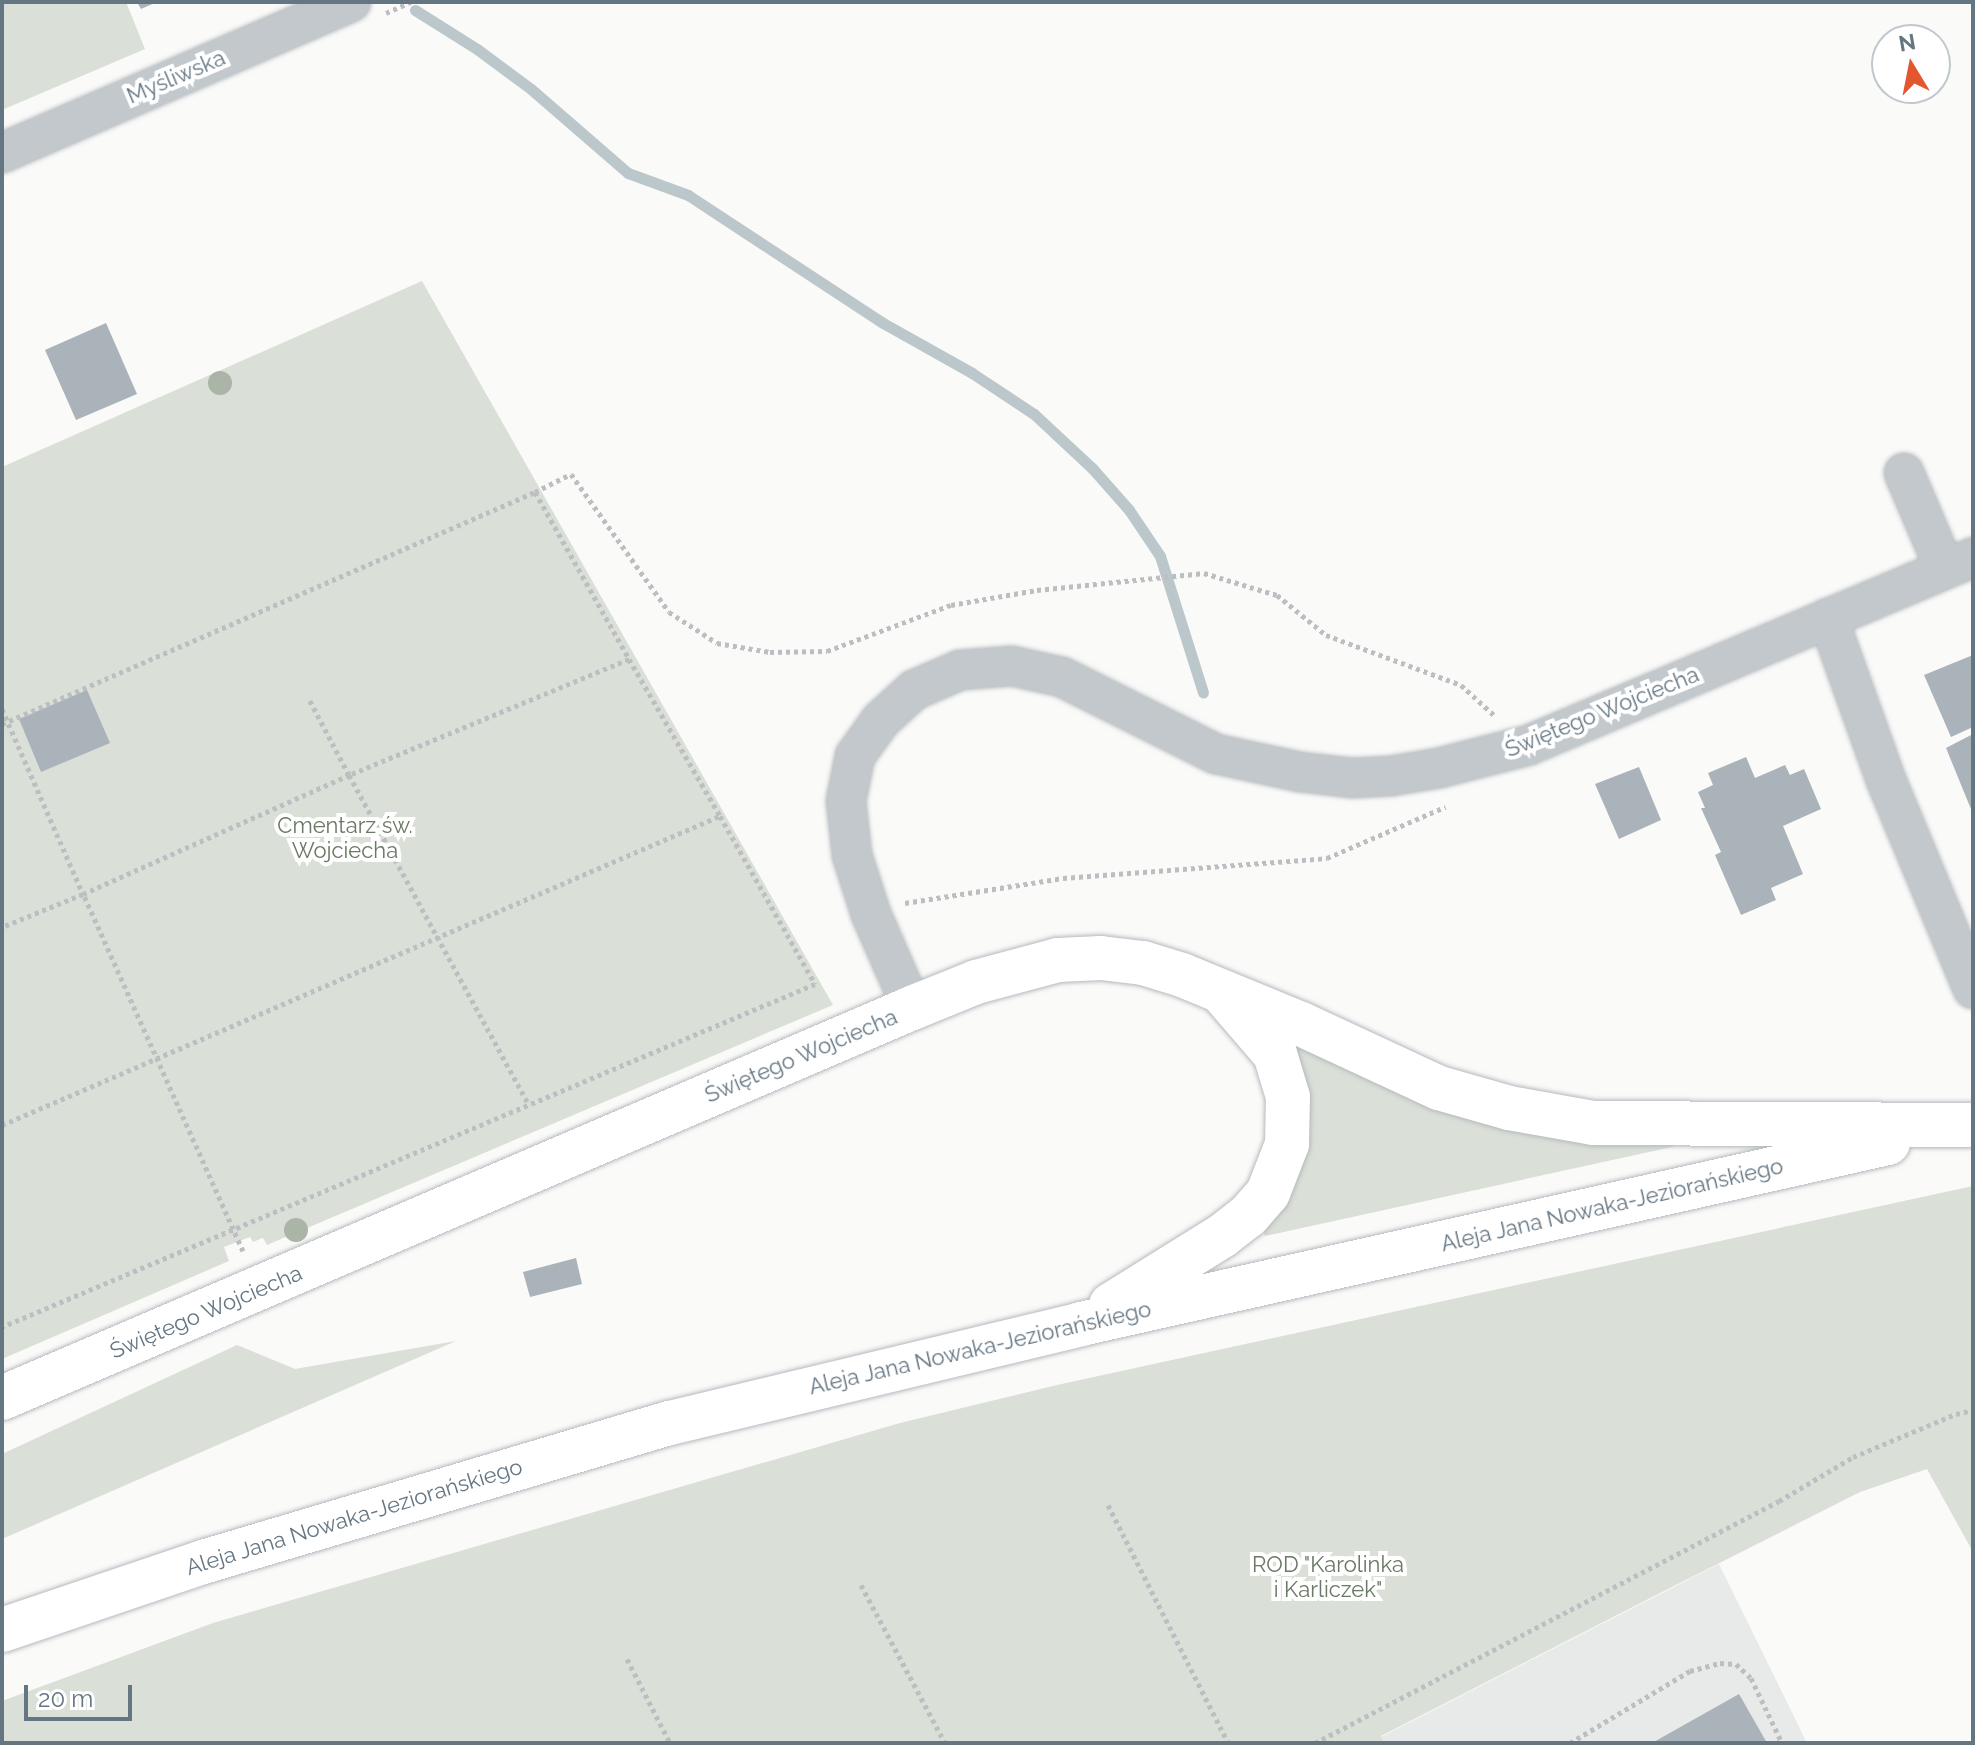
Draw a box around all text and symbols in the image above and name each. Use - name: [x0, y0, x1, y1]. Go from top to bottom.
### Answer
- north arrow: [1871, 24, 1951, 104]
- text: N: [1897, 28, 1918, 57]
- street label: Myśliwska: [123, 45, 229, 109]
- street label: Świętego Wojciecha: [1501, 661, 1703, 763]
- park label: Cmentarz św. Wojciecha: [277, 812, 413, 864]
- street label: Świętego Wojciecha: [701, 1003, 901, 1109]
- street label: Aleja Jana Nowaka-Jeziorańskiego: [1438, 1153, 1786, 1257]
- street label: Świętego Wojciecha: [106, 1259, 306, 1365]
- street label: Aleja Jana Nowaka-Jeziorańskiego: [806, 1296, 1154, 1400]
- street label: Aleja Jana Nowaka-Jeziorańskiego: [182, 1453, 526, 1581]
- park label: ROD "Karolinka i Karliczek": [1252, 1551, 1404, 1602]
- scale bar: [28, 1669, 136, 1719]
- text: 20 m: [38, 1684, 93, 1713]

